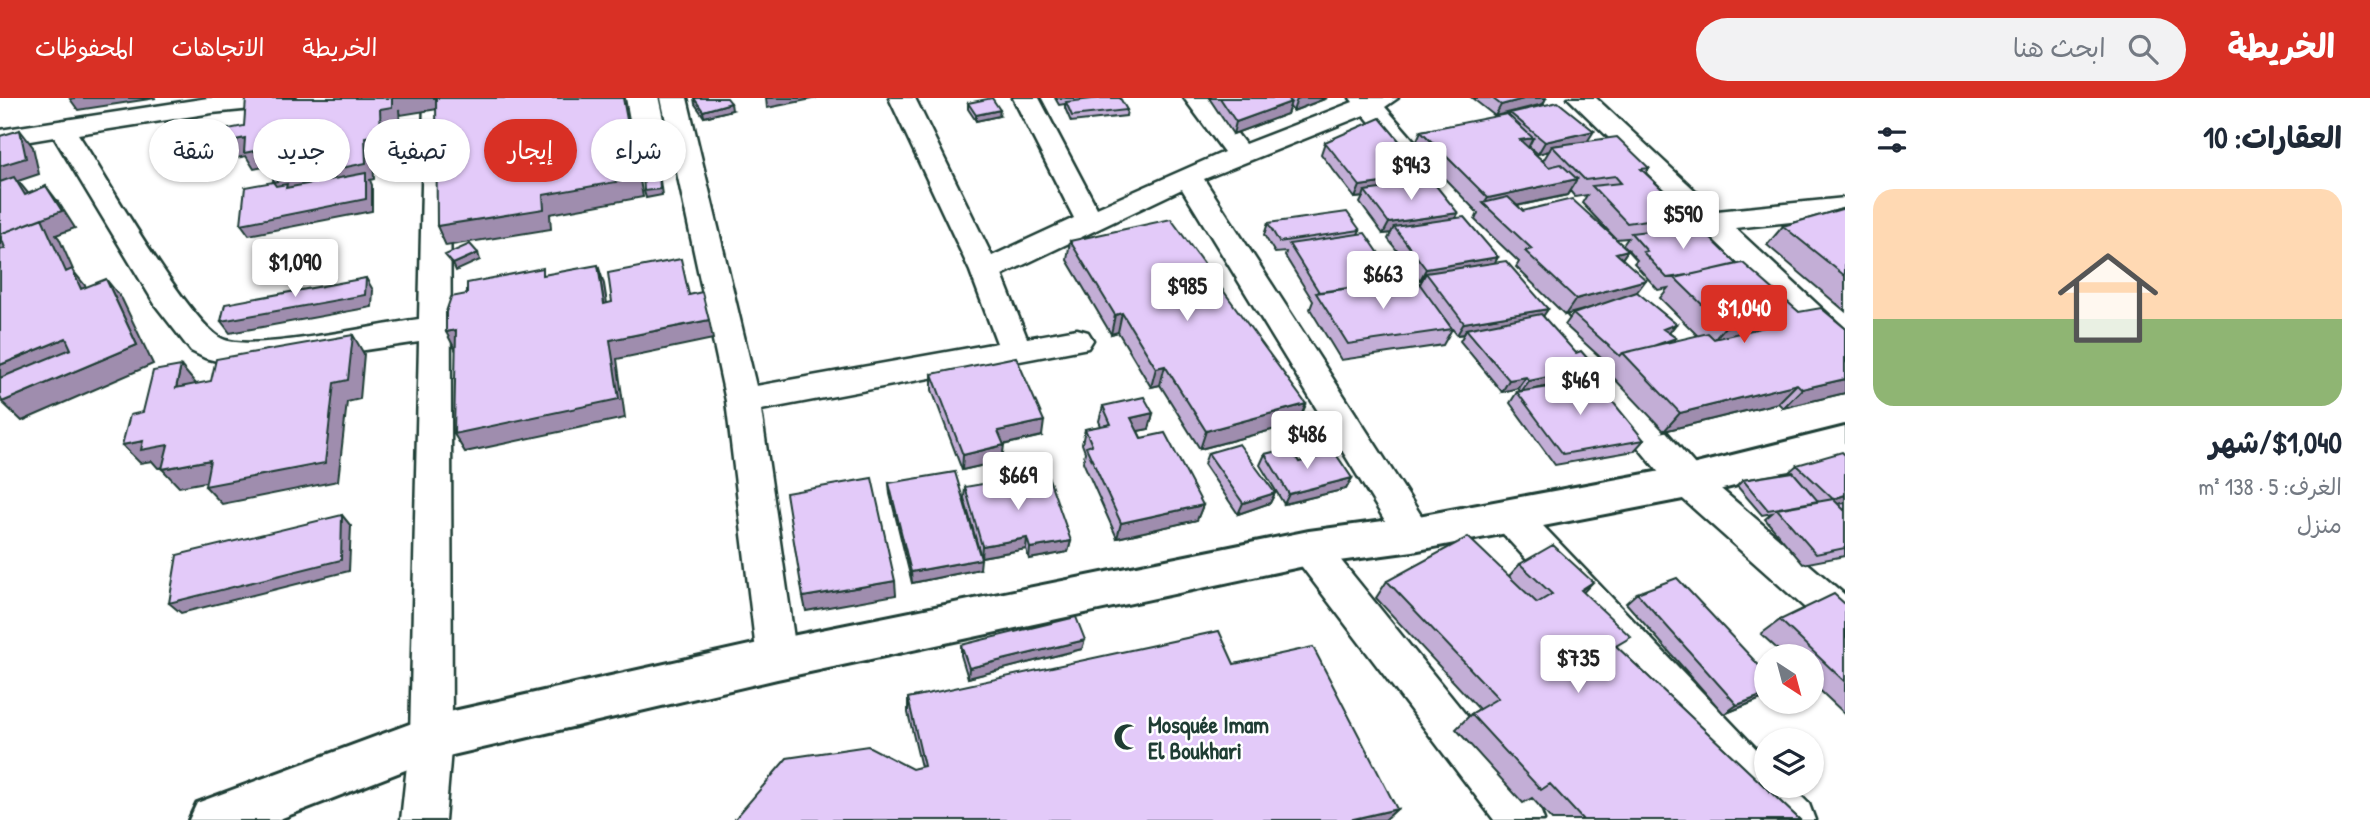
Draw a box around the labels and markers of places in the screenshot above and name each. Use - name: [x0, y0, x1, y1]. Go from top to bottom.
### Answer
- pin: $943: [1370, 142, 1452, 202]
- pin: $590: [1642, 192, 1724, 251]
- pin: $1,090: [238, 240, 352, 299]
- pin: $663: [1342, 252, 1424, 311]
- pin: $985: [1146, 264, 1228, 323]
- pin: $1,040: [1687, 286, 1801, 345]
- pin: $469: [1539, 358, 1621, 417]
- pin: $486: [1266, 412, 1348, 471]
- pin: $669: [977, 452, 1059, 512]
- pin: $735: [1537, 636, 1619, 695]
- place label: Mosquée Imam El Boukhari: [1148, 709, 1269, 766]
- mosque icon: Mosquée Imam El Boukhari: [1112, 722, 1142, 752]

